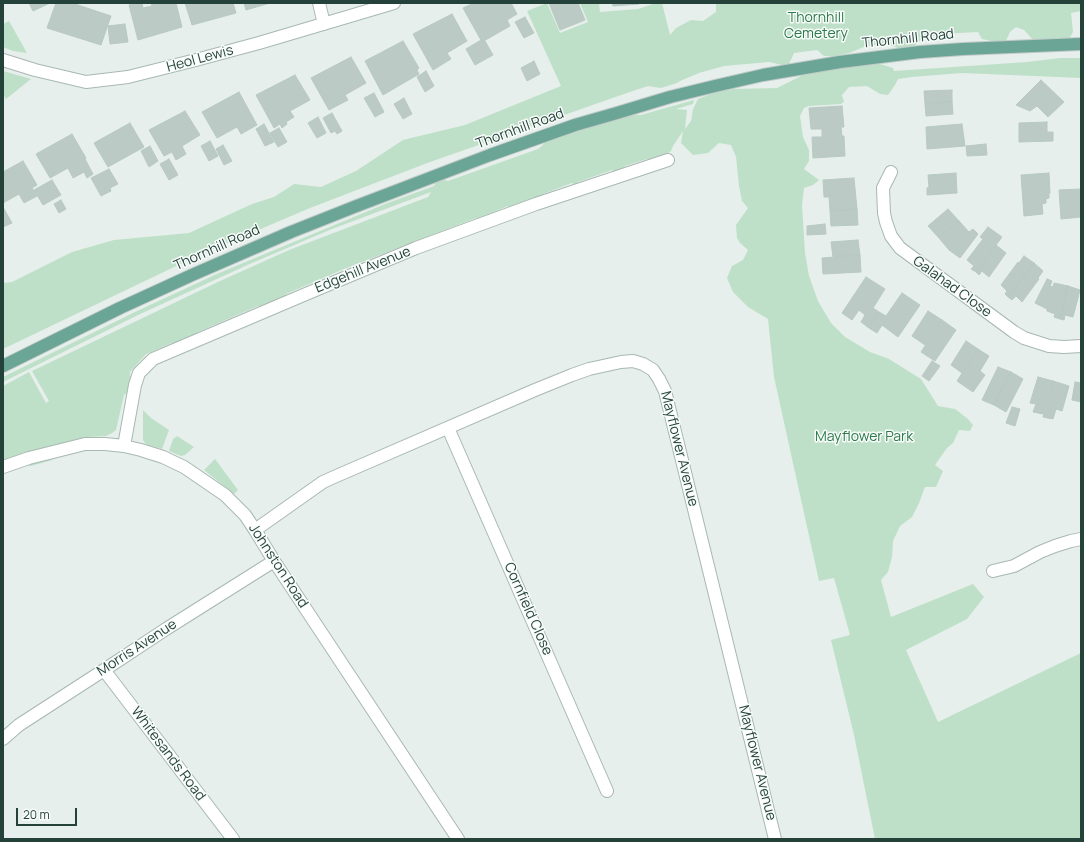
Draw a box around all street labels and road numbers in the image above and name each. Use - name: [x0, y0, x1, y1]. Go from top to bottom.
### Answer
- street label: Thornhill Road: [861, 26, 955, 52]
- street label: Heol Lewis: [165, 42, 235, 76]
- street label: Thornhill Road: [474, 105, 566, 153]
- street label: Thornhill Road: [171, 222, 263, 274]
- street label: Edgehill Avenue: [313, 243, 413, 297]
- street label: Galahad Close: [909, 253, 995, 321]
- street label: Mayflower Avenue: [657, 390, 701, 508]
- street label: Johnston Road: [245, 521, 311, 611]
- street label: Cornfield Close: [500, 560, 556, 658]
- street label: Morris Avenue: [94, 616, 180, 680]
- street label: Whitesands Road: [127, 704, 209, 804]
- street label: Mayflower Avenue: [735, 704, 779, 822]

